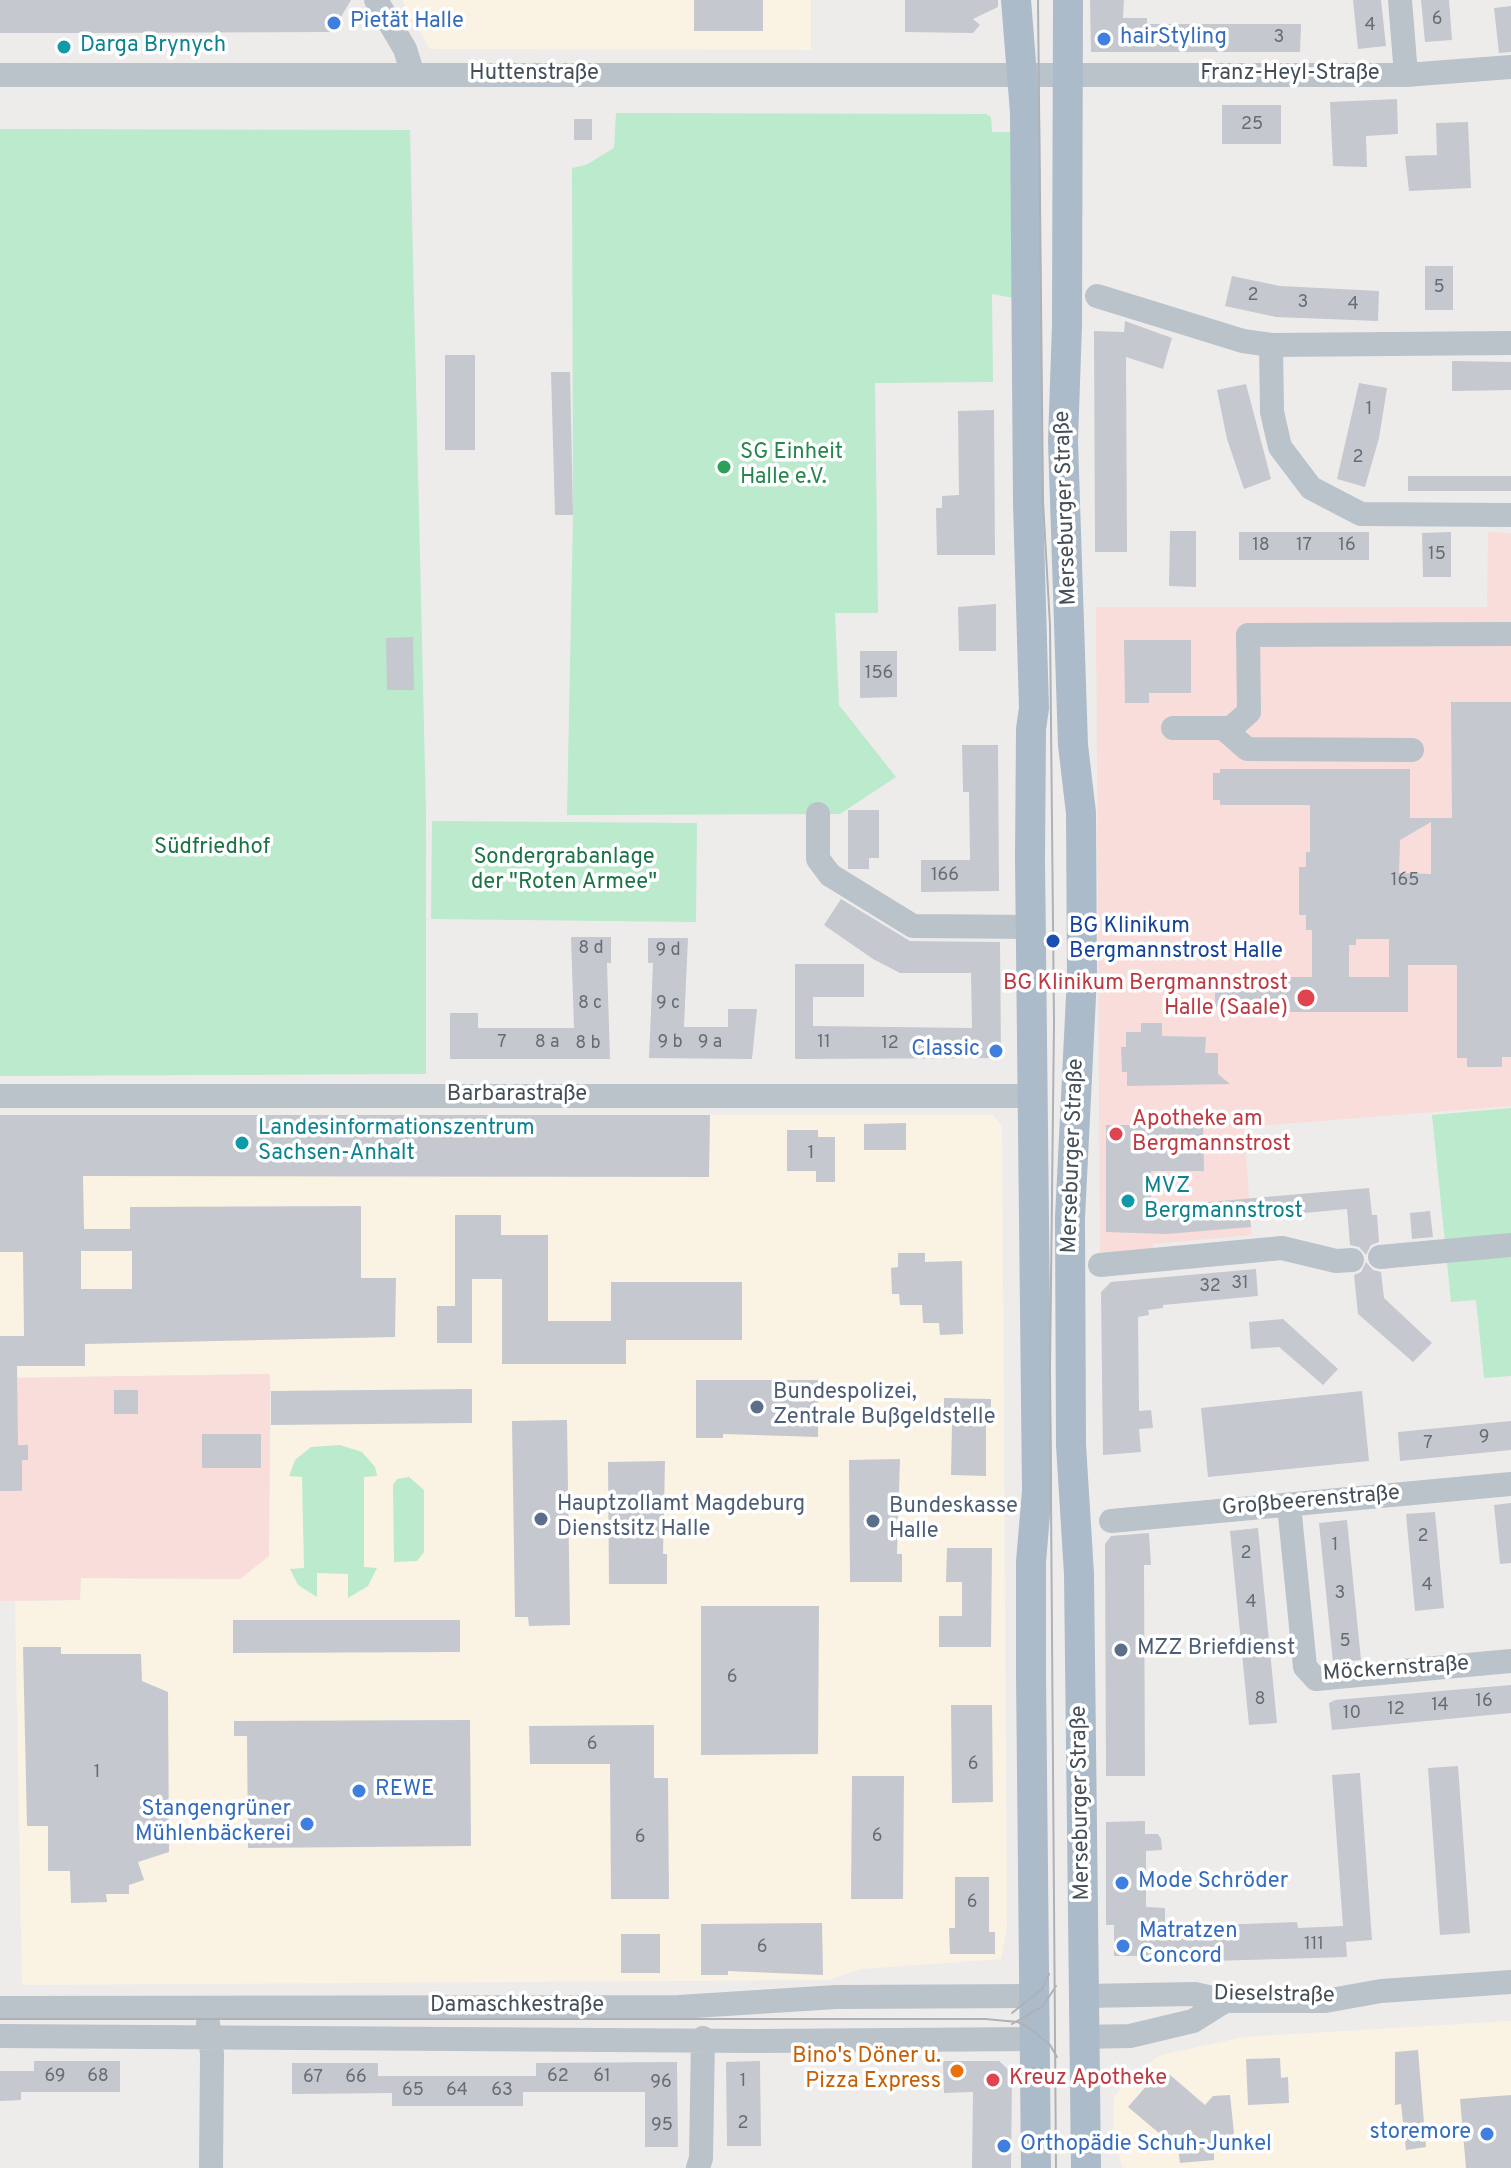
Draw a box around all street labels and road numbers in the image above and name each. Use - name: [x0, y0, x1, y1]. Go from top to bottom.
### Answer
- street label: Huttenstraße: [469, 62, 599, 88]
- street label: Franz-Heyl-Straße: [1200, 62, 1380, 88]
- street label: Merseburger Straße: [1050, 410, 1084, 606]
- street label: Merseburger Straße: [1057, 1058, 1091, 1254]
- street label: Barbarastraße: [447, 1083, 587, 1109]
- street label: Großbeerenstraße: [1221, 1481, 1401, 1523]
- street label: Möckernstraße: [1322, 1652, 1470, 1688]
- street label: Merseburger Straße: [1067, 1705, 1097, 1901]
- street label: Dieselstraße: [1213, 1982, 1335, 2010]
- street label: Damaschkestraße: [430, 1994, 604, 2020]

